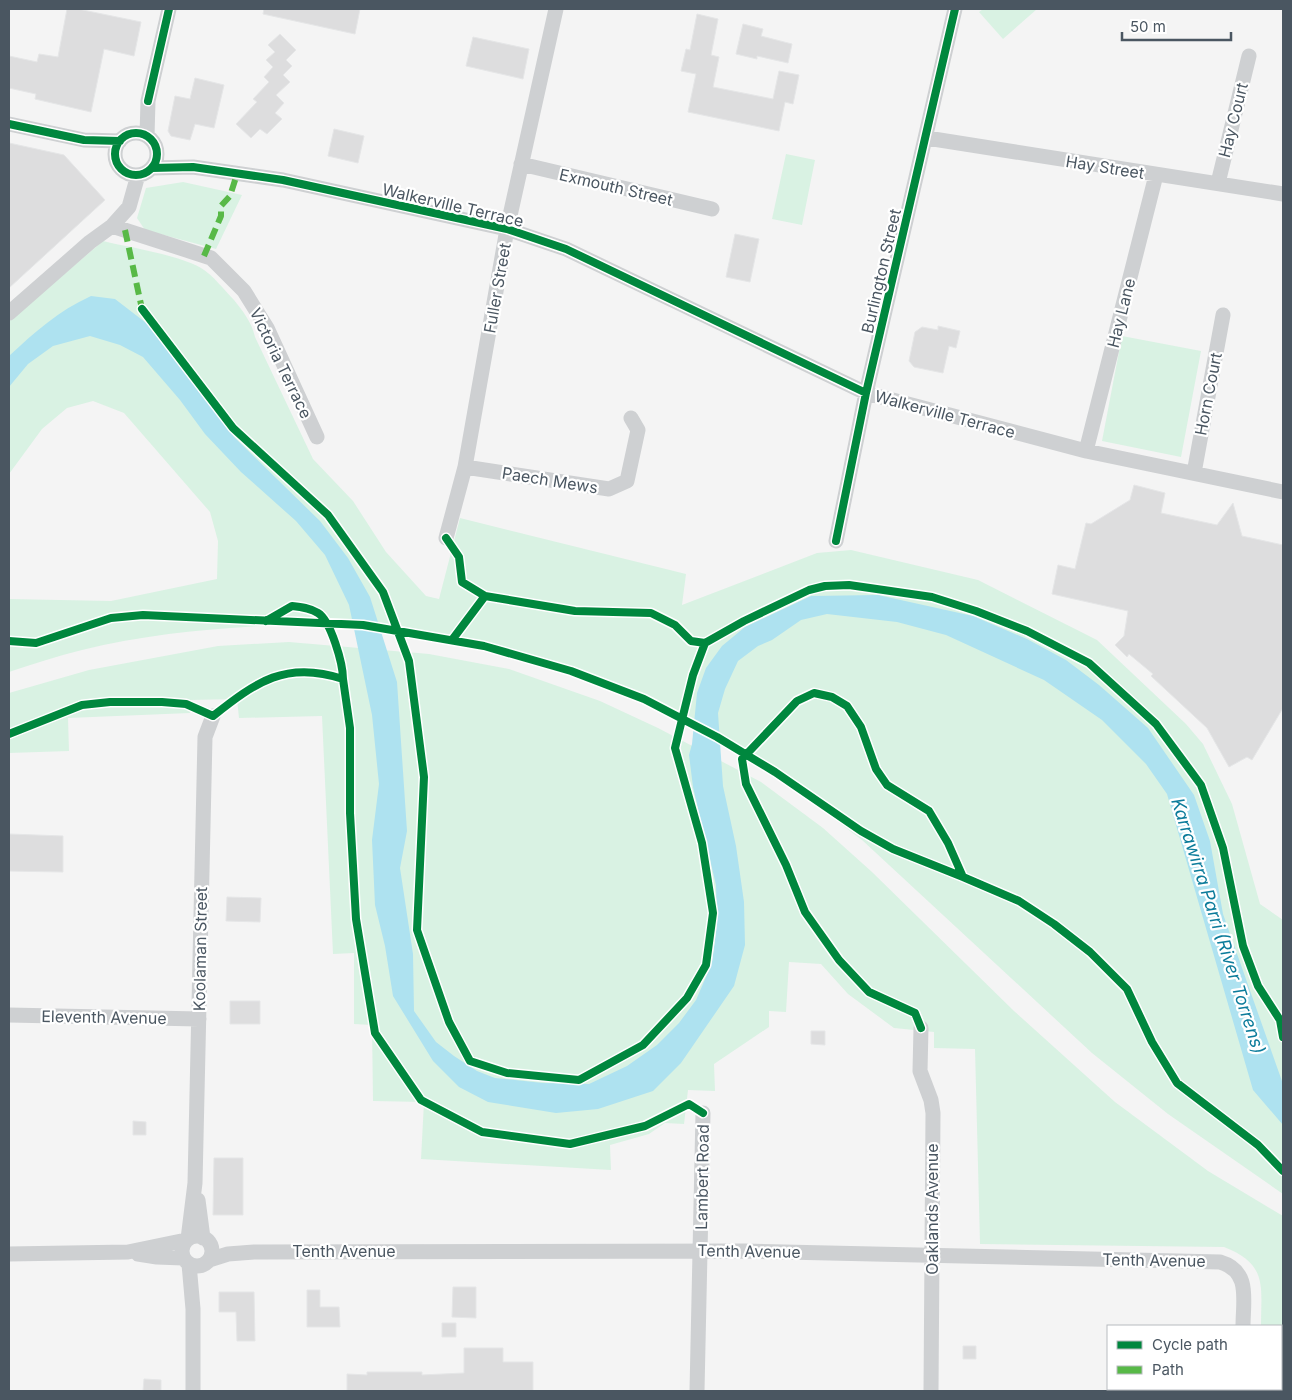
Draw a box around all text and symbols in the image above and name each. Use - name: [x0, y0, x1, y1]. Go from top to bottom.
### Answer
- scale bar: [1122, 10, 1231, 42]
- text: 50 m: [1130, 17, 1166, 36]
- street label: Hay Court: [1214, 81, 1252, 159]
- street label: Hay Street: [1064, 151, 1146, 183]
- street label: Exmouth Street: [557, 164, 675, 210]
- street label: Walkerville Terrace: [380, 179, 526, 231]
- street label: Burlington Street: [857, 207, 905, 335]
- street label: Fuller Street: [479, 241, 515, 335]
- street label: Hay Lane: [1103, 276, 1139, 350]
- street label: Victoria Terrace: [246, 304, 316, 422]
- street label: Horn Court: [1190, 351, 1226, 437]
- street label: Walkerville Terrace: [873, 386, 1017, 442]
- street label: Paech Mews: [501, 463, 599, 497]
- water label: Karrawirra Parri (River Torrens): [1167, 795, 1270, 1057]
- street label: Koolaman Street: [189, 887, 211, 1011]
- street label: Eleventh Avenue: [41, 1006, 167, 1028]
- street label: Lambert Road: [691, 1124, 713, 1230]
- street label: Oaklands Avenue: [922, 1143, 942, 1275]
- street label: Tenth Avenue: [697, 1240, 801, 1262]
- street label: Tenth Avenue: [292, 1241, 396, 1261]
- street label: Tenth Avenue: [1102, 1249, 1206, 1271]
- legend: [1107, 1325, 1282, 1390]
- text: Cycle path: [1152, 1335, 1228, 1354]
- text: Path: [1152, 1360, 1184, 1379]

